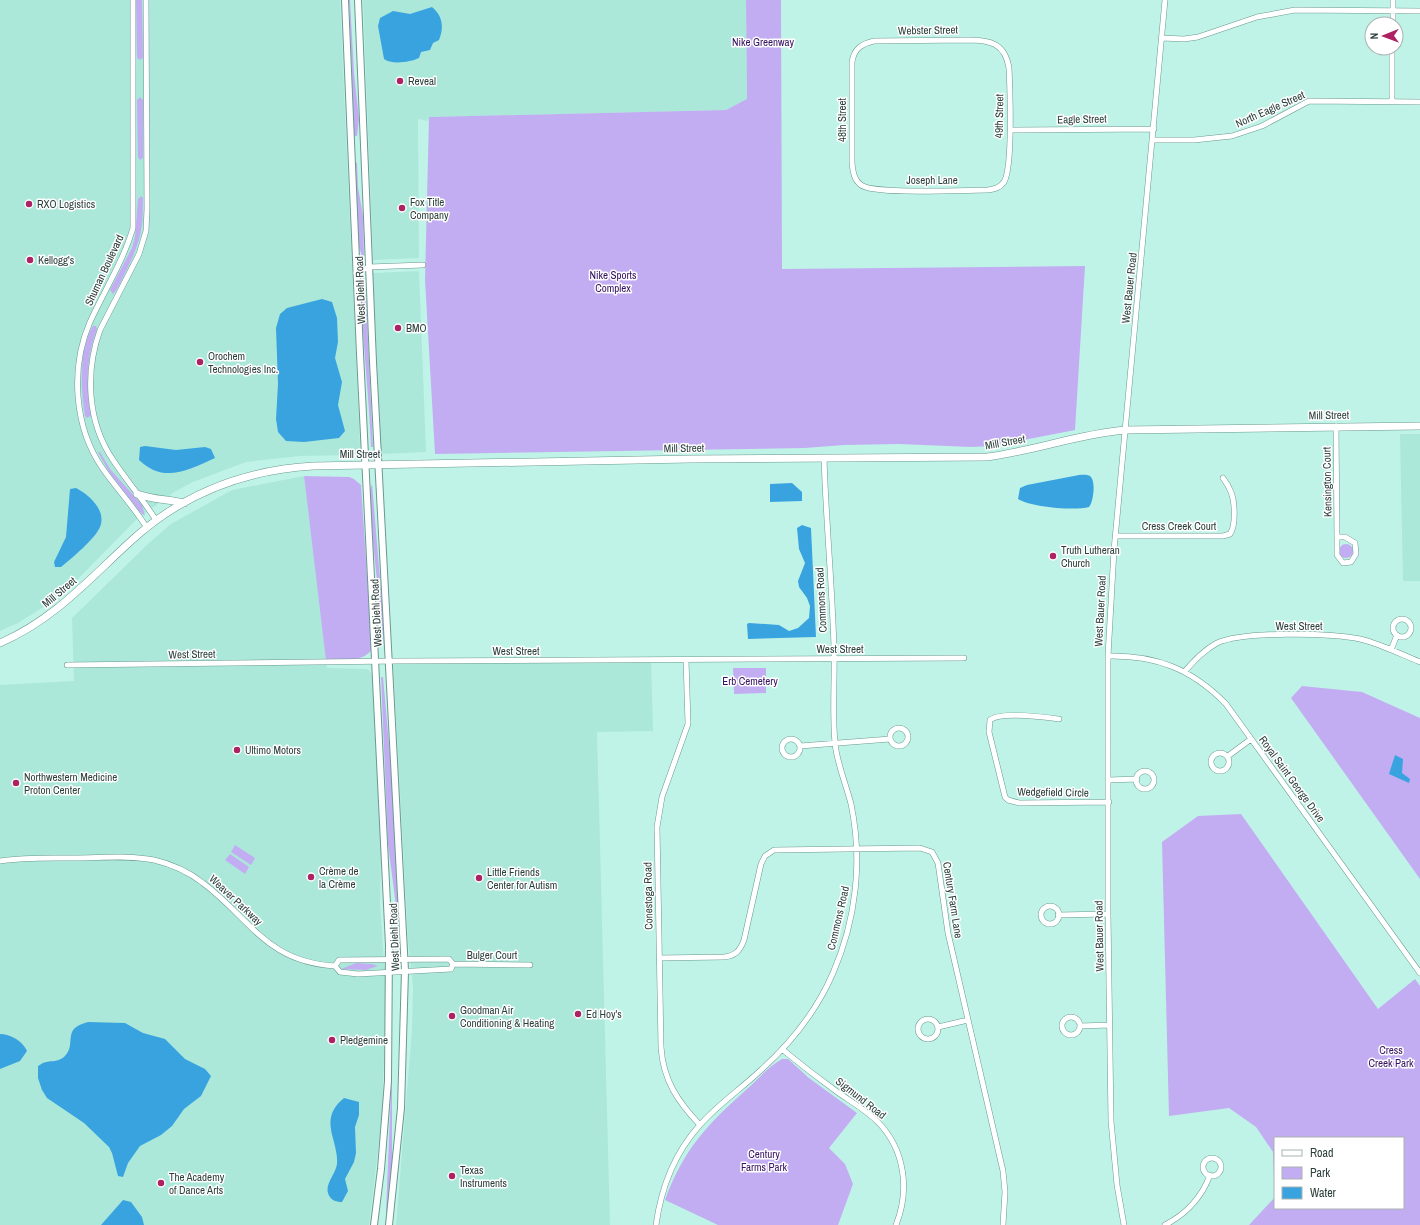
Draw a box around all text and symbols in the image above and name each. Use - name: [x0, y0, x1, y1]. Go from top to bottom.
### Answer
- north arrow: [1364, 16, 1404, 56]
- street label: Webster Street: [898, 22, 959, 38]
- text: N: [1367, 33, 1381, 40]
- park label: Nike Greenway: [732, 35, 795, 49]
- place label: Reveal: [408, 74, 436, 88]
- marker: Reveal: [395, 76, 405, 86]
- street label: North Eagle Street: [1233, 87, 1307, 130]
- street label: 49th Street: [992, 93, 1006, 138]
- street label: 48th Street: [835, 97, 849, 142]
- street label: Eagle Street: [1057, 112, 1107, 126]
- street label: Joseph Lane: [906, 173, 958, 187]
- place label: Fox Title Company: [410, 195, 449, 222]
- place label: RXO Logistics: [37, 197, 96, 211]
- marker: RXO Logistics: [24, 199, 34, 209]
- marker: Fox Title Company: [397, 203, 407, 213]
- street label: Shuman Boulevard: [81, 232, 127, 308]
- street label: West Bauer Road: [1118, 252, 1140, 324]
- place label: Kellogg's: [38, 253, 75, 267]
- marker: Kellogg's: [25, 255, 35, 265]
- street label: West Diehl Road: [352, 256, 368, 324]
- park label: Nike Sports Complex: [589, 268, 637, 295]
- place label: BMO: [406, 321, 427, 335]
- marker: BMO: [393, 323, 403, 333]
- place label: Orochem Technologies Inc.: [208, 349, 278, 376]
- marker: Orochem Technologies Inc.: [195, 357, 205, 367]
- street label: Mill Street: [1309, 408, 1350, 422]
- street label: Mill Street: [984, 431, 1027, 452]
- street label: Mill Street: [664, 441, 705, 455]
- street label: Kensington Court: [1319, 446, 1335, 517]
- street label: Mill Street: [340, 447, 381, 461]
- street label: Cress Creek Court: [1142, 519, 1217, 533]
- place label: Truth Lutheran Church: [1061, 543, 1120, 570]
- marker: Truth Lutheran Church: [1048, 551, 1058, 561]
- street label: Commons Road: [812, 567, 830, 633]
- street label: Mill Street: [39, 573, 79, 610]
- street label: West Bauer Road: [1091, 575, 1109, 647]
- street label: West Diehl Road: [367, 579, 385, 647]
- street label: West Street: [1276, 619, 1323, 633]
- street label: West Street: [817, 642, 864, 656]
- street label: West Street: [493, 644, 540, 658]
- street label: West Street: [168, 647, 216, 661]
- park label: Erb Cemetery: [722, 674, 778, 688]
- street label: Royal Saint George Drive: [1256, 733, 1328, 825]
- place label: Ultimo Motors: [245, 743, 302, 757]
- marker: Ultimo Motors: [232, 745, 242, 755]
- place label: Northwestern Medicine Proton Center: [24, 770, 117, 797]
- marker: Northwestern Medicine Proton Center: [11, 778, 21, 788]
- street label: Wedgefield Circle: [1017, 784, 1089, 800]
- street label: Century Farm Lane: [940, 861, 966, 939]
- street label: Conestoga Road: [640, 862, 656, 930]
- place label: Crème de la Crème: [319, 864, 359, 891]
- place label: Little Friends Center for Autism: [487, 865, 557, 892]
- street label: Weaver Parkway: [206, 872, 266, 929]
- marker: Crème de la Crème: [306, 872, 316, 882]
- marker: Little Friends Center for Autism: [474, 873, 484, 883]
- street label: Commons Road: [824, 885, 852, 951]
- street label: West Bauer Road: [1091, 900, 1107, 972]
- street label: West Diehl Road: [386, 903, 402, 971]
- street label: Bulger Court: [467, 948, 518, 962]
- place label: Goodman Air Conditioning & Heating: [460, 1003, 554, 1030]
- place label: Ed Hoy's: [586, 1007, 622, 1021]
- marker: Ed Hoy's: [573, 1009, 583, 1019]
- marker: Goodman Air Conditioning & Heating: [447, 1011, 457, 1021]
- place label: Pledgemine: [340, 1033, 388, 1047]
- marker: Pledgemine: [327, 1035, 337, 1045]
- park label: Cress Creek Park: [1368, 1043, 1414, 1070]
- street label: Sigmund Road: [833, 1074, 889, 1122]
- legend: [1274, 1137, 1404, 1209]
- text: Road: [1310, 1145, 1334, 1161]
- park label: Century Farms Park: [741, 1147, 788, 1174]
- place label: Texas Instruments: [460, 1163, 508, 1190]
- text: Park: [1310, 1165, 1330, 1181]
- place label: The Academy of Dance Arts: [169, 1170, 225, 1197]
- marker: Texas Instruments: [447, 1171, 457, 1181]
- marker: The Academy of Dance Arts: [156, 1178, 166, 1188]
- text: Water: [1310, 1185, 1337, 1201]

